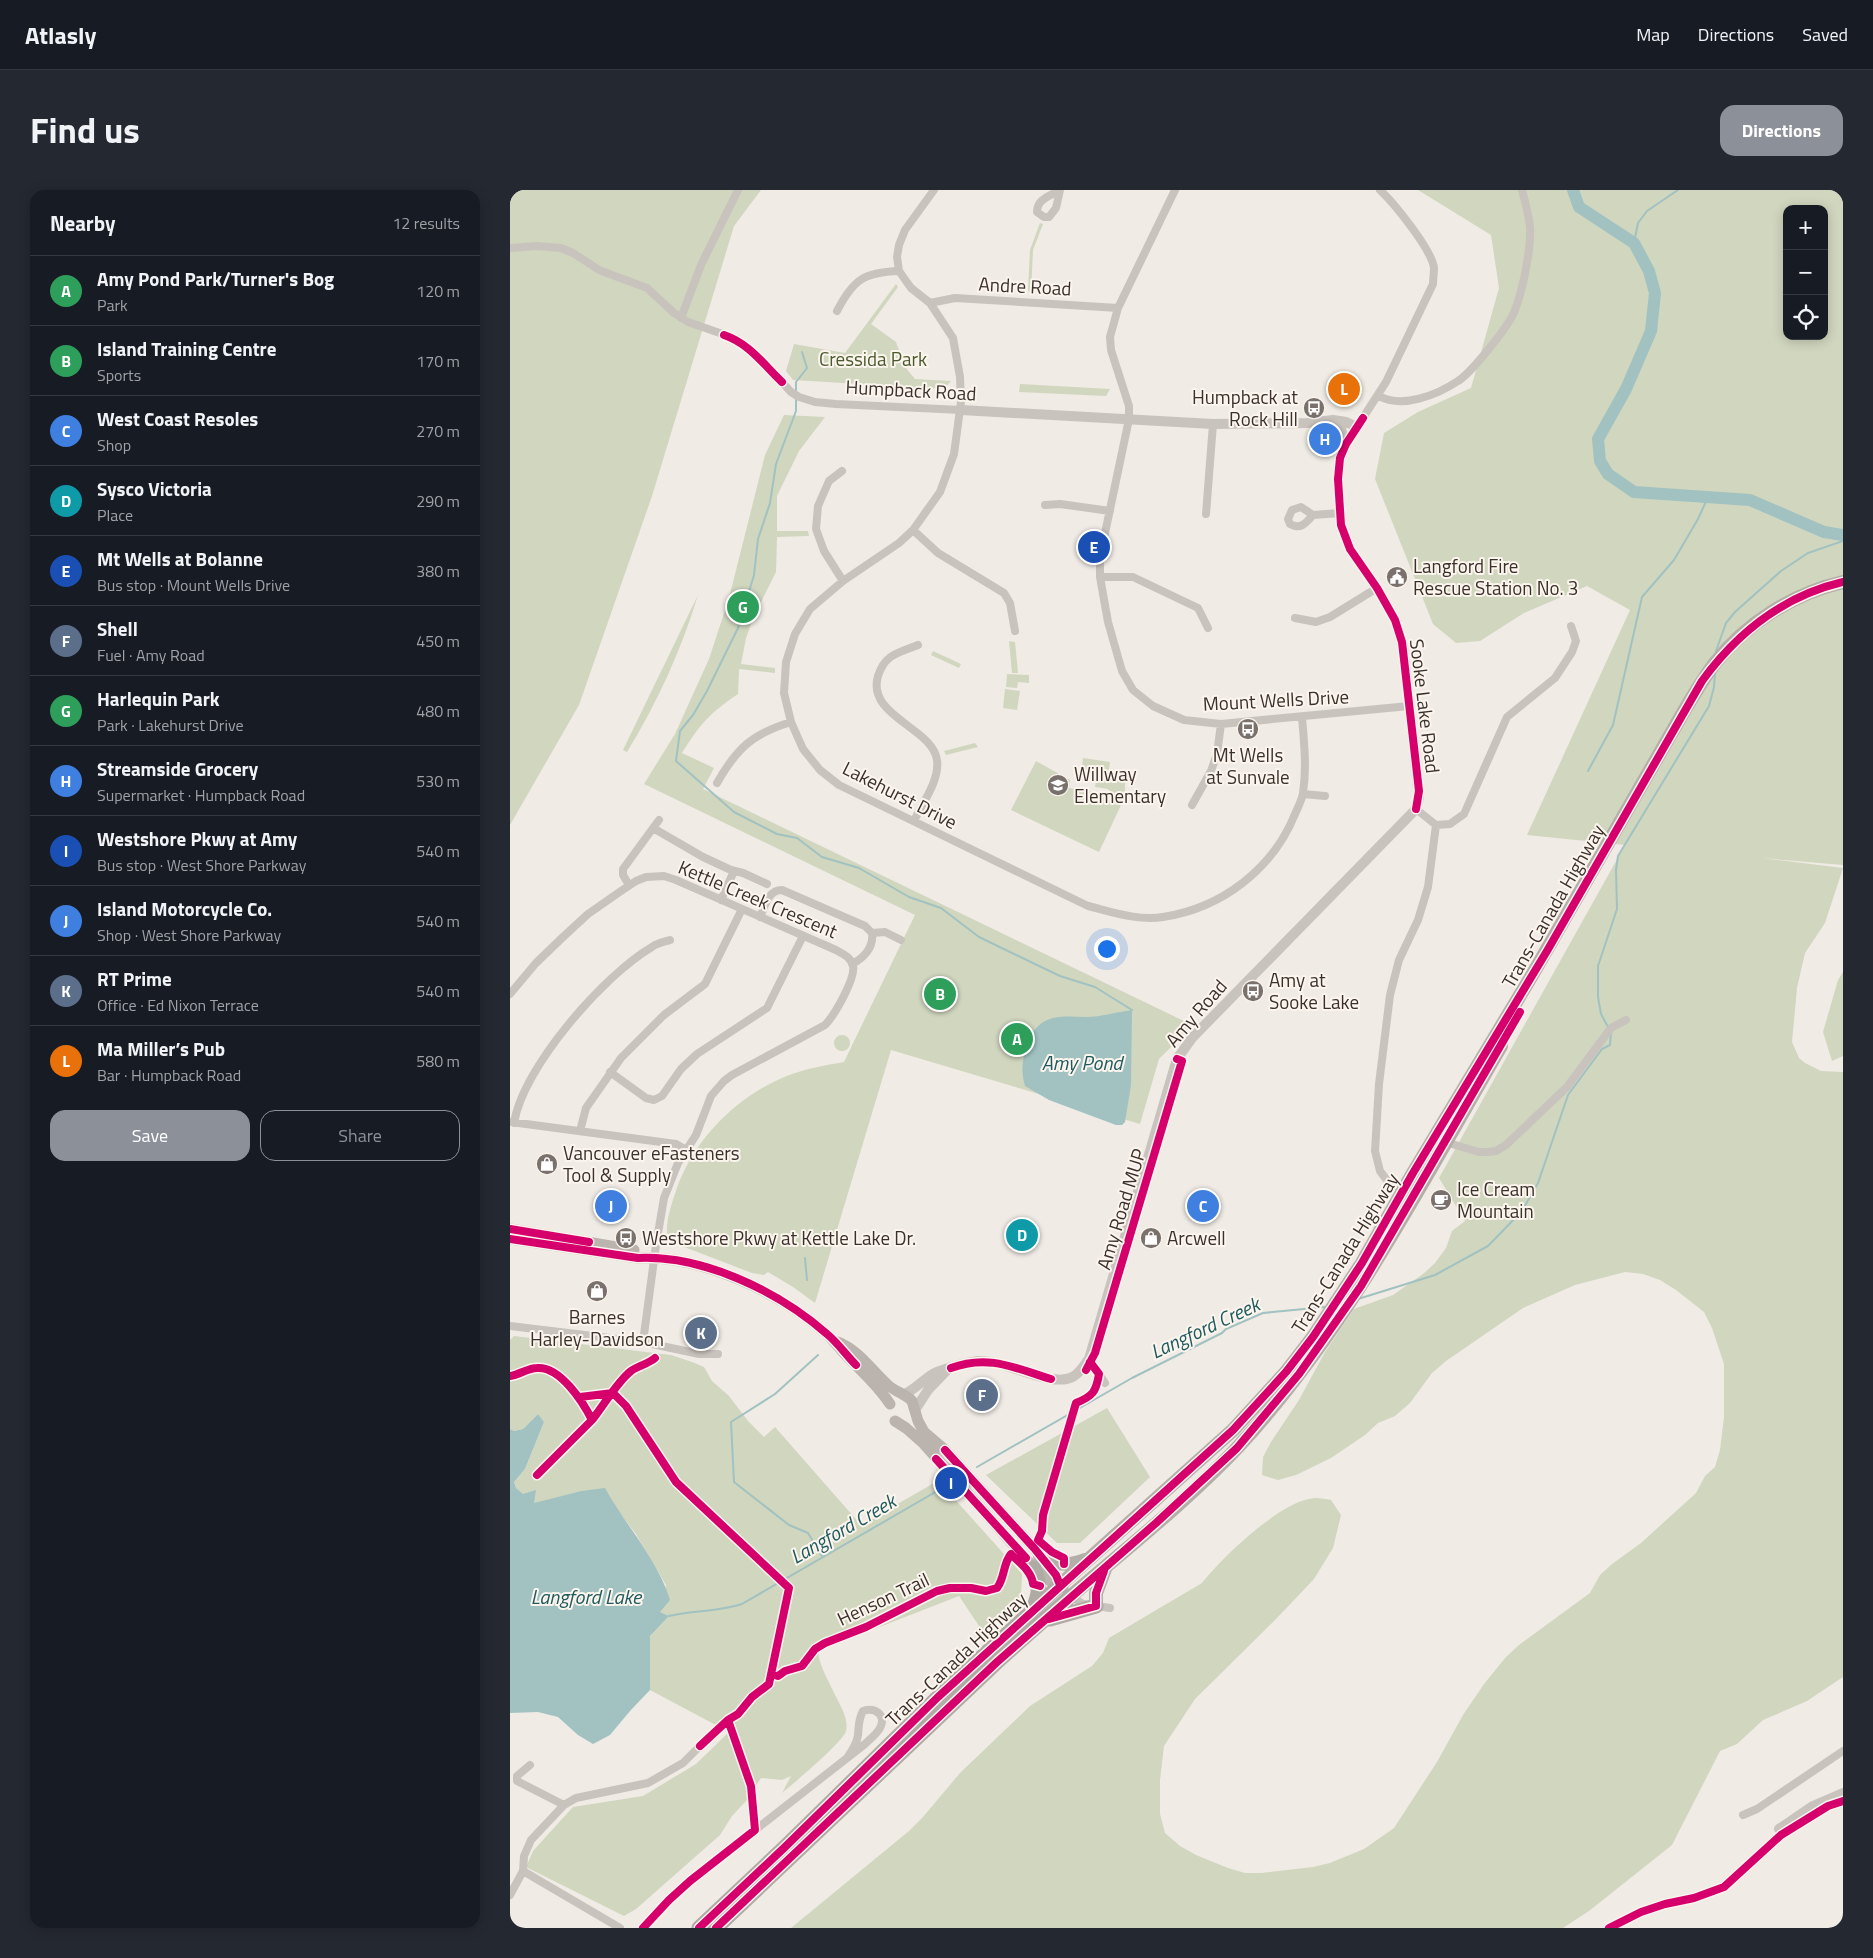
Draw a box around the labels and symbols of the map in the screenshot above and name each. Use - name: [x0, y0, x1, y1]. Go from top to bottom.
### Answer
- street label: Andre Road: [978, 269, 1072, 302]
- park label: Cressida Park: [819, 344, 927, 373]
- pin: L: [1328, 370, 1360, 408]
- street label: Humpback Road: [845, 372, 977, 407]
- place label: Humpback at Rock Hill: [1192, 382, 1298, 433]
- bus stop icon: Humpback at Rock Hill: [1302, 396, 1326, 420]
- pin: H: [1309, 420, 1341, 458]
- pin: E: [1078, 528, 1110, 566]
- place label: Langford Fire Rescue Station No. 3: [1413, 551, 1578, 602]
- public building icon: Langford Fire Rescue Station No. 3: [1385, 565, 1409, 589]
- pin: G: [727, 588, 759, 626]
- street label: Sooke Lake Road: [1403, 637, 1448, 775]
- street label: Mount Wells Drive: [1202, 681, 1350, 718]
- bus stop icon: Mt Wells at Sunvale: [1236, 717, 1260, 741]
- place label: Mt Wells at Sunvale: [1206, 740, 1290, 791]
- street label: Lakehurst Drive: [838, 753, 963, 836]
- place label: Willway Elementary: [1074, 759, 1166, 810]
- school or university icon: Willway Elementary: [1046, 773, 1070, 797]
- street label: Trans-Canada Highway: [1494, 818, 1611, 993]
- street label: Kettle Creek Crescent: [674, 852, 843, 945]
- your location: [1094, 936, 1120, 962]
- place label: Amy at Sooke Lake: [1269, 965, 1359, 1016]
- street label: Amy Road: [1158, 972, 1233, 1053]
- pin: B: [924, 975, 956, 1013]
- bus stop icon: Amy at Sooke Lake: [1241, 979, 1265, 1003]
- pin: A: [1001, 1020, 1033, 1058]
- water label: Amy Pond: [1042, 1047, 1124, 1078]
- place label: Vancouver eFasteners Tool & Supply: [563, 1138, 740, 1189]
- street label: Amy Road MUP: [1088, 1145, 1153, 1273]
- shop icon: Vancouver eFasteners Tool & Supply: [535, 1152, 559, 1176]
- street label: Trans-Canada Highway: [1283, 1167, 1406, 1339]
- place label: Ice Cream Mountain: [1457, 1174, 1535, 1225]
- pin: J: [595, 1187, 627, 1225]
- pin: C: [1187, 1187, 1219, 1225]
- cafe icon: Ice Cream Mountain: [1429, 1188, 1453, 1212]
- pin: D: [1006, 1216, 1038, 1254]
- place label: Westshore Pkwy at Kettle Lake Dr.: [642, 1223, 916, 1252]
- place label: Arcwell: [1167, 1223, 1226, 1252]
- bus stop icon: Westshore Pkwy at Kettle Lake Dr.: [614, 1226, 638, 1250]
- shop icon: Arcwell: [1139, 1226, 1163, 1250]
- shop icon: Barnes Harley-Davidson: [585, 1279, 609, 1303]
- water label: Langford Creek: [1145, 1288, 1267, 1366]
- place label: Barnes Harley-Davidson: [530, 1302, 664, 1353]
- pin: K: [685, 1314, 717, 1352]
- pin: F: [966, 1376, 998, 1414]
- pin: I: [935, 1464, 967, 1502]
- water label: Langford Creek: [784, 1485, 903, 1571]
- street label: Henson Trail: [832, 1565, 934, 1633]
- water label: Langford Lake: [531, 1581, 643, 1612]
- street label: Trans-Canada Highway: [878, 1585, 1033, 1732]

